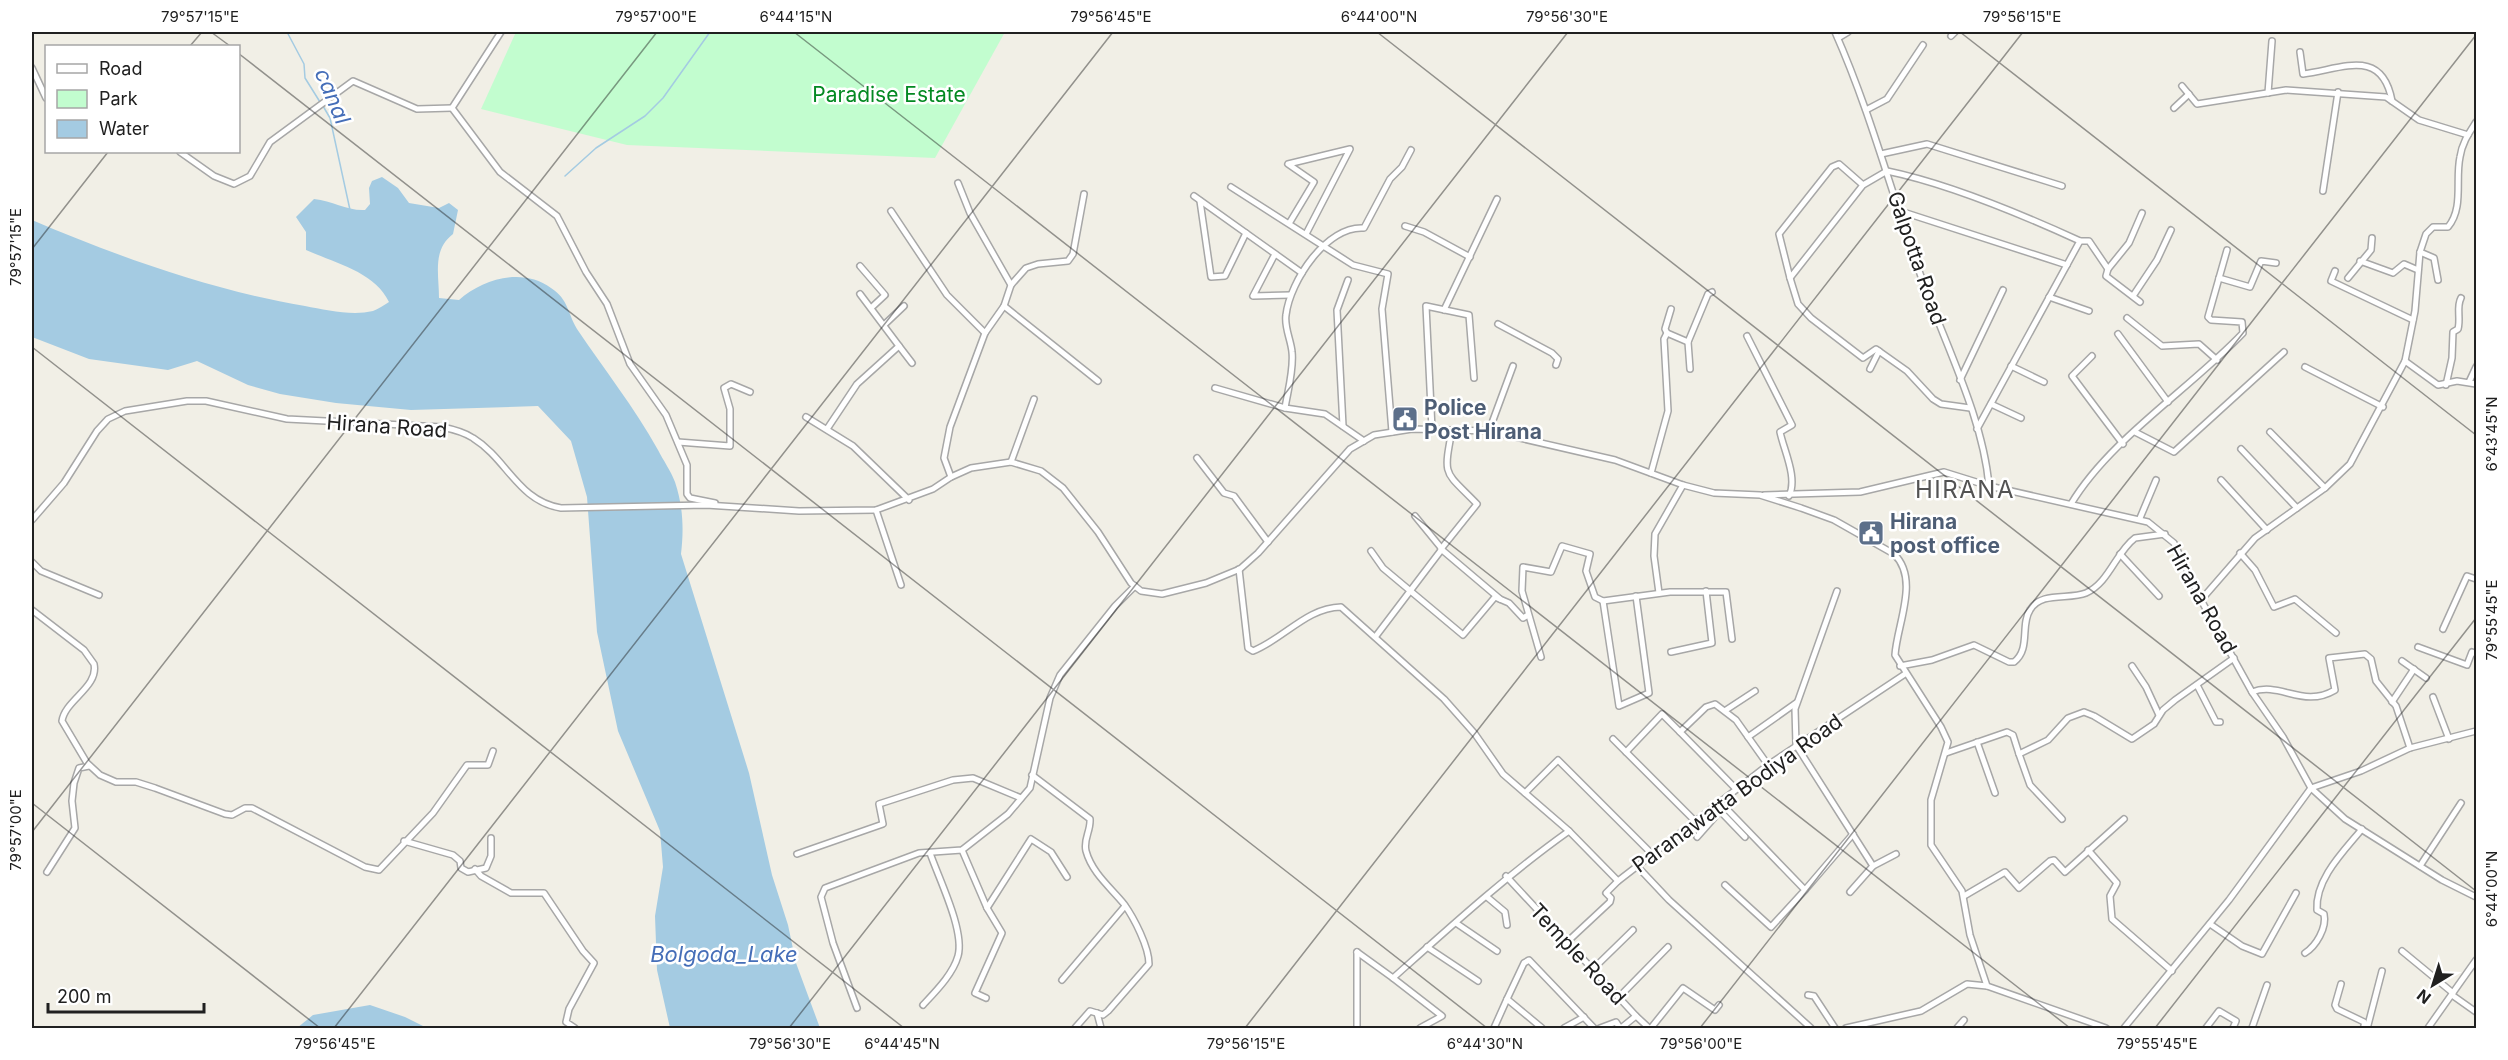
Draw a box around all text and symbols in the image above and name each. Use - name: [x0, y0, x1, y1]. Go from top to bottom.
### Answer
- text: 79°57'15"E: [161, 7, 239, 26]
- text: 79°57'00"E: [615, 7, 697, 26]
- text: 6°44'15"N: [760, 7, 832, 26]
- text: 79°56'45"E: [1070, 7, 1152, 26]
- text: 6°44'00"N: [1341, 7, 1417, 26]
- text: 79°56'30"E: [1526, 7, 1608, 26]
- text: 79°56'15"E: [1983, 7, 2061, 26]
- legend: [45, 45, 240, 153]
- text: Road: [99, 58, 142, 79]
- water label: canal: [310, 64, 357, 128]
- park label: Paradise Estate: [812, 82, 966, 107]
- text: Park: [99, 88, 138, 109]
- text: Water: [99, 118, 149, 139]
- street label: Galpotta Road: [1882, 188, 1952, 328]
- text: 79°57'15"E: [6, 208, 25, 286]
- place label: Police Post Hirana: [1424, 395, 1542, 444]
- text: 6°43'45"N: [2482, 396, 2501, 472]
- public building icon: Police Post Hirana: [1390, 404, 1420, 434]
- street label: Hirana Road: [326, 409, 448, 443]
- district label: HIRANA: [1915, 475, 2015, 504]
- place label: Hirana post office: [1890, 509, 2000, 558]
- public building icon: Hirana post office: [1856, 518, 1886, 548]
- street label: Hirana Road: [2162, 540, 2242, 658]
- text: 79°55'45"E: [2482, 579, 2501, 661]
- street label: Paranawatta Bodiya Road: [1627, 708, 1847, 878]
- text: 79°57'00"E: [6, 789, 25, 871]
- text: 6°44'00"N: [2482, 851, 2501, 927]
- street label: Temple Road: [1525, 898, 1631, 1010]
- water label: Bolgoda_Lake: [650, 941, 798, 967]
- north arrow: [2403, 955, 2463, 1015]
- scale bar: [48, 976, 204, 1014]
- text: N: [2413, 985, 2435, 1008]
- text: 200 m: [57, 986, 112, 1007]
- text: 79°56'45"E: [294, 1034, 376, 1053]
- text: 79°56'30"E: [749, 1034, 831, 1053]
- text: 6°44'45"N: [864, 1034, 940, 1053]
- text: 79°56'15"E: [1207, 1034, 1285, 1053]
- text: 6°44'30"N: [1447, 1034, 1523, 1053]
- text: 79°56'00"E: [1660, 1034, 1742, 1053]
- text: 79°55'45"E: [2116, 1034, 2198, 1053]

